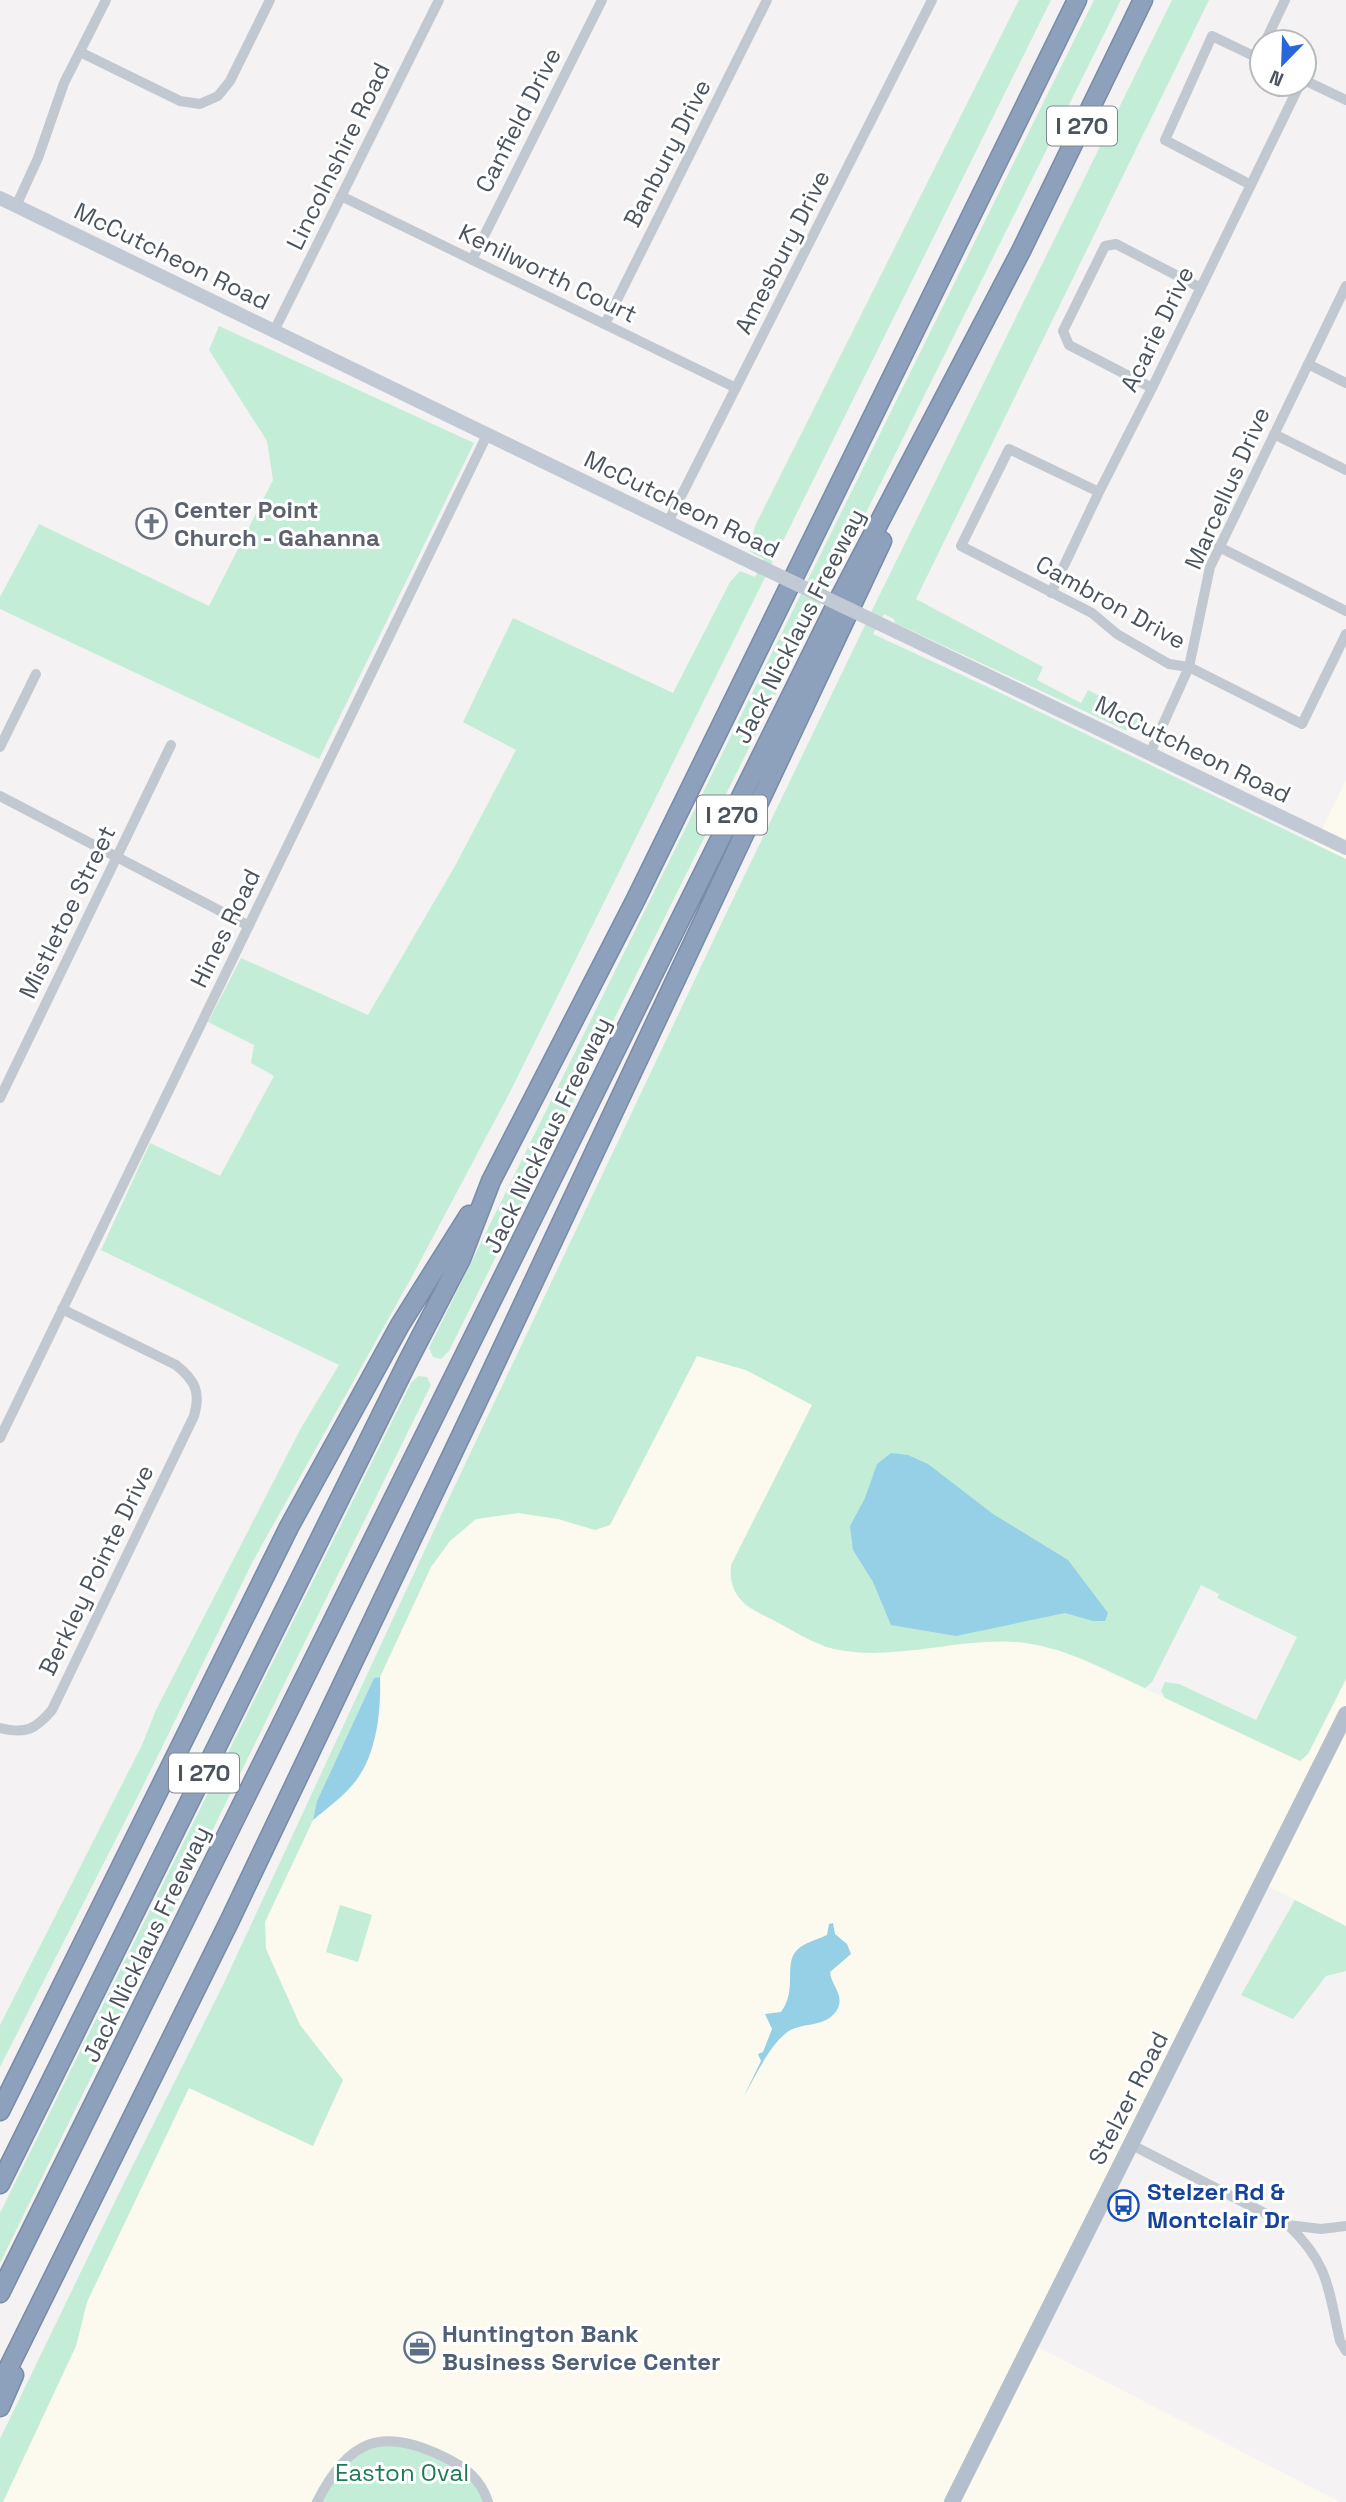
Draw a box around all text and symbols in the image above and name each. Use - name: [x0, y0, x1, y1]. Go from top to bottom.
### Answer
- north arrow: [1248, 28, 1318, 98]
- street label: Canfield Drive: [468, 42, 568, 198]
- street label: Lincolnshire Road: [279, 57, 397, 255]
- text: N: [1266, 64, 1287, 92]
- street label: Banbury Drive: [616, 74, 718, 232]
- road number: I 270: [1047, 106, 1117, 146]
- street label: Amesbury Drive: [727, 165, 837, 339]
- street label: McCutcheon Road: [69, 195, 275, 317]
- street label: Kenilworth Court: [454, 216, 642, 330]
- street label: Acarie Drive: [1113, 261, 1201, 397]
- street label: Marcellus Drive: [1177, 402, 1277, 574]
- street label: McCutcheon Road: [579, 443, 785, 565]
- place label: Center Point Church - Gahanna: [174, 494, 380, 553]
- street label: Jack Nicklaus Freeway: [726, 503, 872, 749]
- church icon: Center Point Church - Gahanna: [134, 506, 168, 540]
- street label: Cambron Drive: [1030, 548, 1192, 656]
- street label: McCutcheon Road: [1090, 688, 1296, 810]
- road number: I 270: [697, 796, 767, 834]
- street label: Mistletoe Street: [12, 820, 122, 1004]
- street label: Hines Road: [183, 864, 267, 992]
- street label: Jack Nicklaus Freeway: [476, 1012, 618, 1258]
- street label: Berkley Pointe Drive: [32, 1460, 160, 1680]
- road number: I 270: [169, 1754, 239, 1792]
- street label: Jack Nicklaus Freeway: [75, 1821, 217, 2067]
- street label: Stelzer Road: [1081, 2026, 1175, 2170]
- place label: Stelzer Rd & Montclair Dr: [1147, 2176, 1290, 2235]
- bus stop icon: Stelzer Rd & Montclair Dr: [1107, 2188, 1141, 2222]
- place label: Huntington Bank Business Service Center: [442, 2318, 721, 2377]
- office icon: Huntington Bank Business Service Center: [402, 2330, 436, 2364]
- park label: Easton Oval: [335, 2457, 469, 2488]

